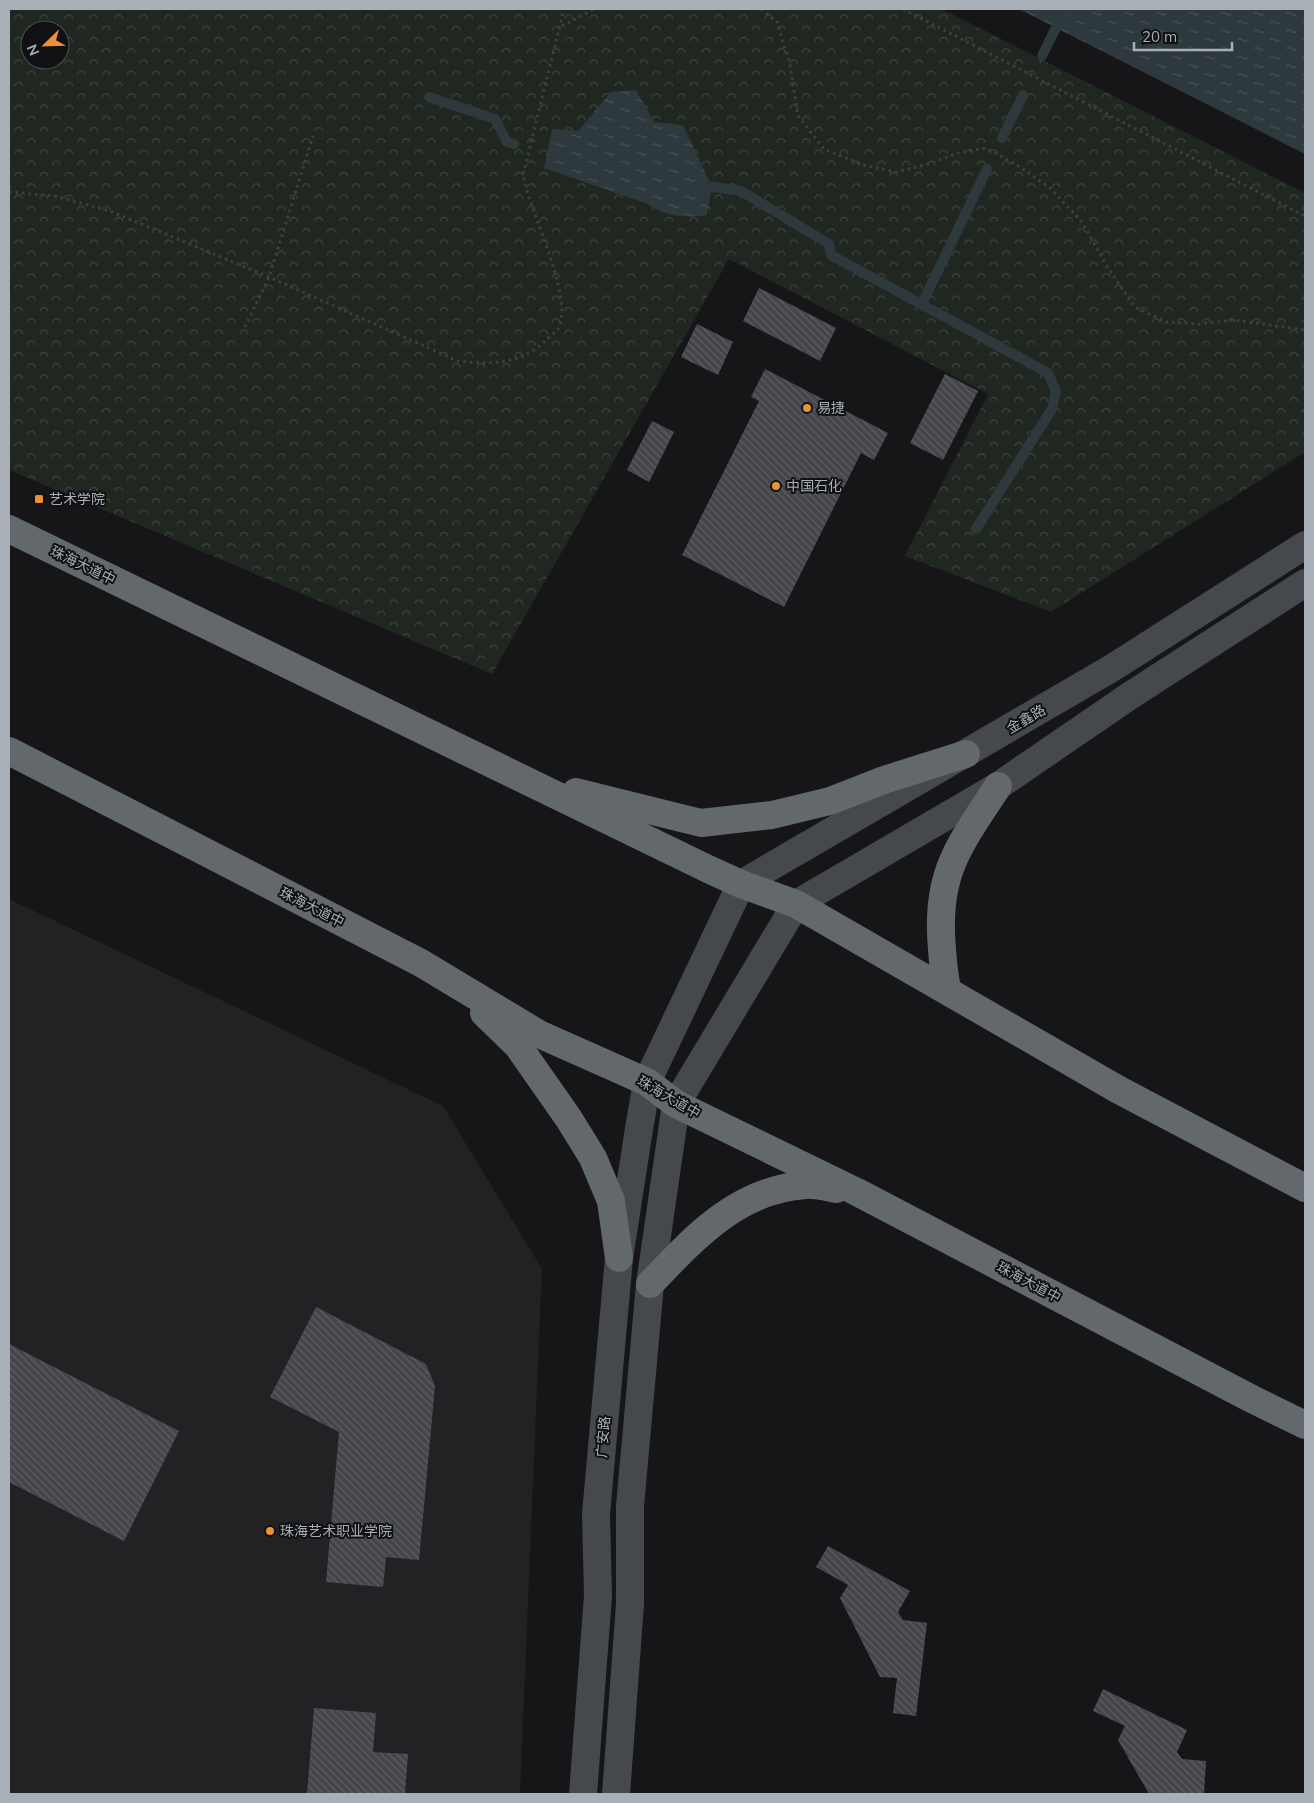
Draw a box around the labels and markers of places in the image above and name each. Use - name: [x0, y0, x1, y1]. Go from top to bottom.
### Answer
- place label: 易捷: [817, 399, 845, 417]
- marker: 易捷: [801, 402, 813, 414]
- place label: 中国石化: [786, 477, 842, 495]
- marker: 中国石化: [770, 480, 782, 492]
- place label: 艺术学院: [49, 490, 105, 508]
- marker: 艺术学院: [33, 493, 45, 505]
- place label: 珠海艺术职业学院: [280, 1522, 392, 1540]
- marker: 珠海艺术职业学院: [264, 1525, 276, 1537]

